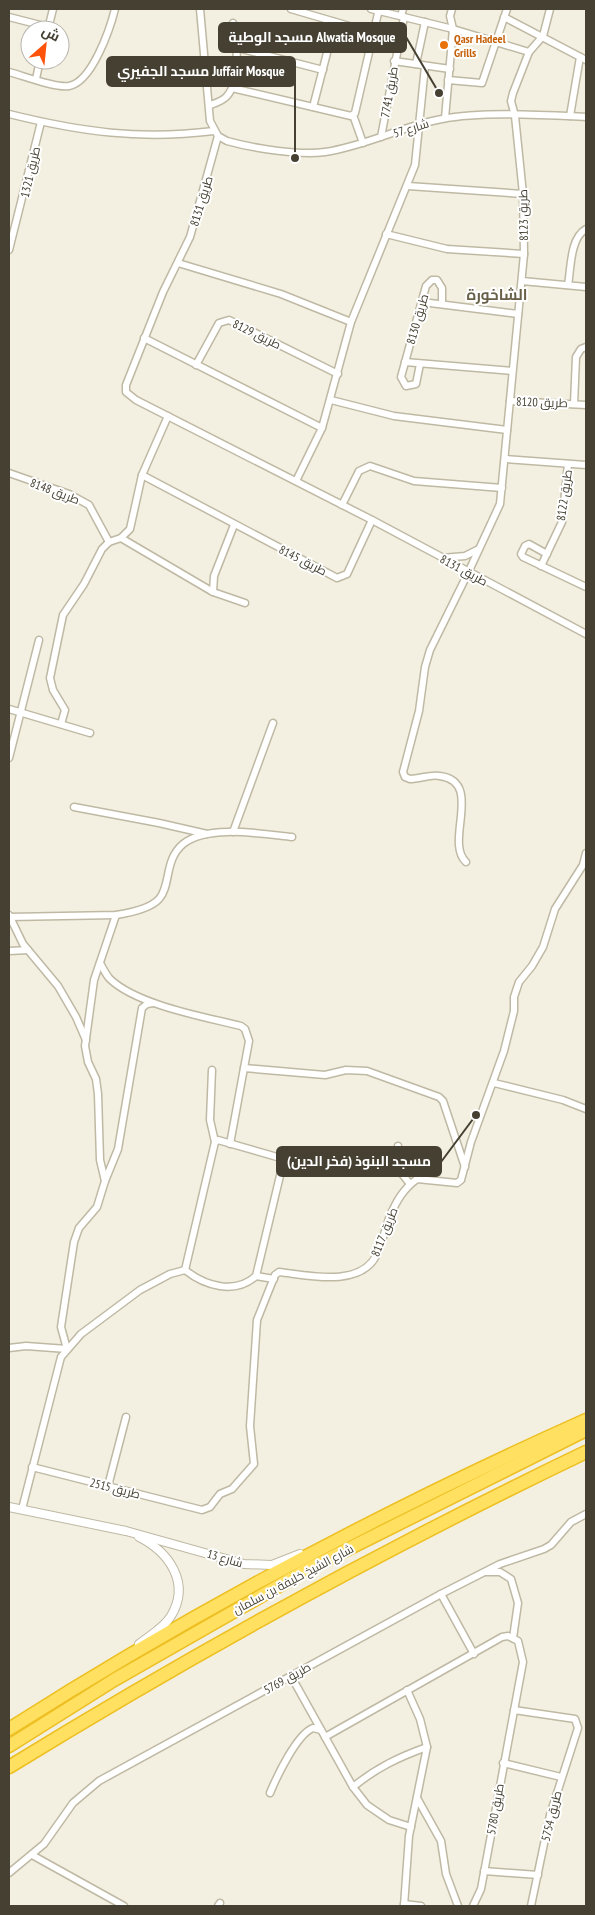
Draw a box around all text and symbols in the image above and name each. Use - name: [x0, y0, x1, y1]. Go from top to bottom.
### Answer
- north arrow: [20, 20, 70, 70]
- text: ش: [39, 21, 63, 46]
- callout: مسجد الوطية Alwatia Mosque: [219, 23, 406, 52]
- text: مسجد الوطية Alwatia Mosque: [229, 28, 395, 46]
- place label: Qasr Hadeel Grills: [454, 31, 506, 60]
- marker: Qasr Hadeel Grills: [438, 39, 450, 51]
- callout: مسجد الجفيري Juffair Mosque: [107, 57, 295, 86]
- text: مسجد الجفيري Juffair Mosque: [117, 62, 285, 82]
- street label: طريق 7741: [377, 65, 401, 119]
- street label: شارع 57: [391, 115, 431, 141]
- street label: طريق 1321: [17, 145, 43, 199]
- street label: طريق 8131: [186, 174, 216, 228]
- street label: طريق 8123: [515, 189, 531, 241]
- district label: الشاخورة: [467, 285, 527, 304]
- street label: طريق 8130: [403, 292, 431, 346]
- street label: طريق 8129: [231, 316, 284, 352]
- street label: طريق 8120: [516, 394, 568, 410]
- street label: طريق 8122: [553, 468, 575, 522]
- street label: طريق 8148: [28, 475, 82, 507]
- street label: طريق 8145: [277, 542, 329, 578]
- street label: طريق 8131: [438, 551, 490, 589]
- callout: مسجد البنوذ (فخر الدين): [277, 1147, 441, 1176]
- text: مسجد البنوذ (فخر الدين): [287, 1152, 431, 1170]
- street label: طريق 8117: [367, 1205, 401, 1259]
- street label: طريق 2515: [88, 1474, 142, 1502]
- street label: شارع الشيخ خليفة بن سلمان: [230, 1541, 356, 1618]
- street label: شارع 13: [205, 1546, 245, 1571]
- street label: طريق 5769: [261, 1659, 313, 1697]
- street label: طريق 5780: [483, 1782, 507, 1836]
- street label: طريق 5754: [537, 1789, 565, 1843]

